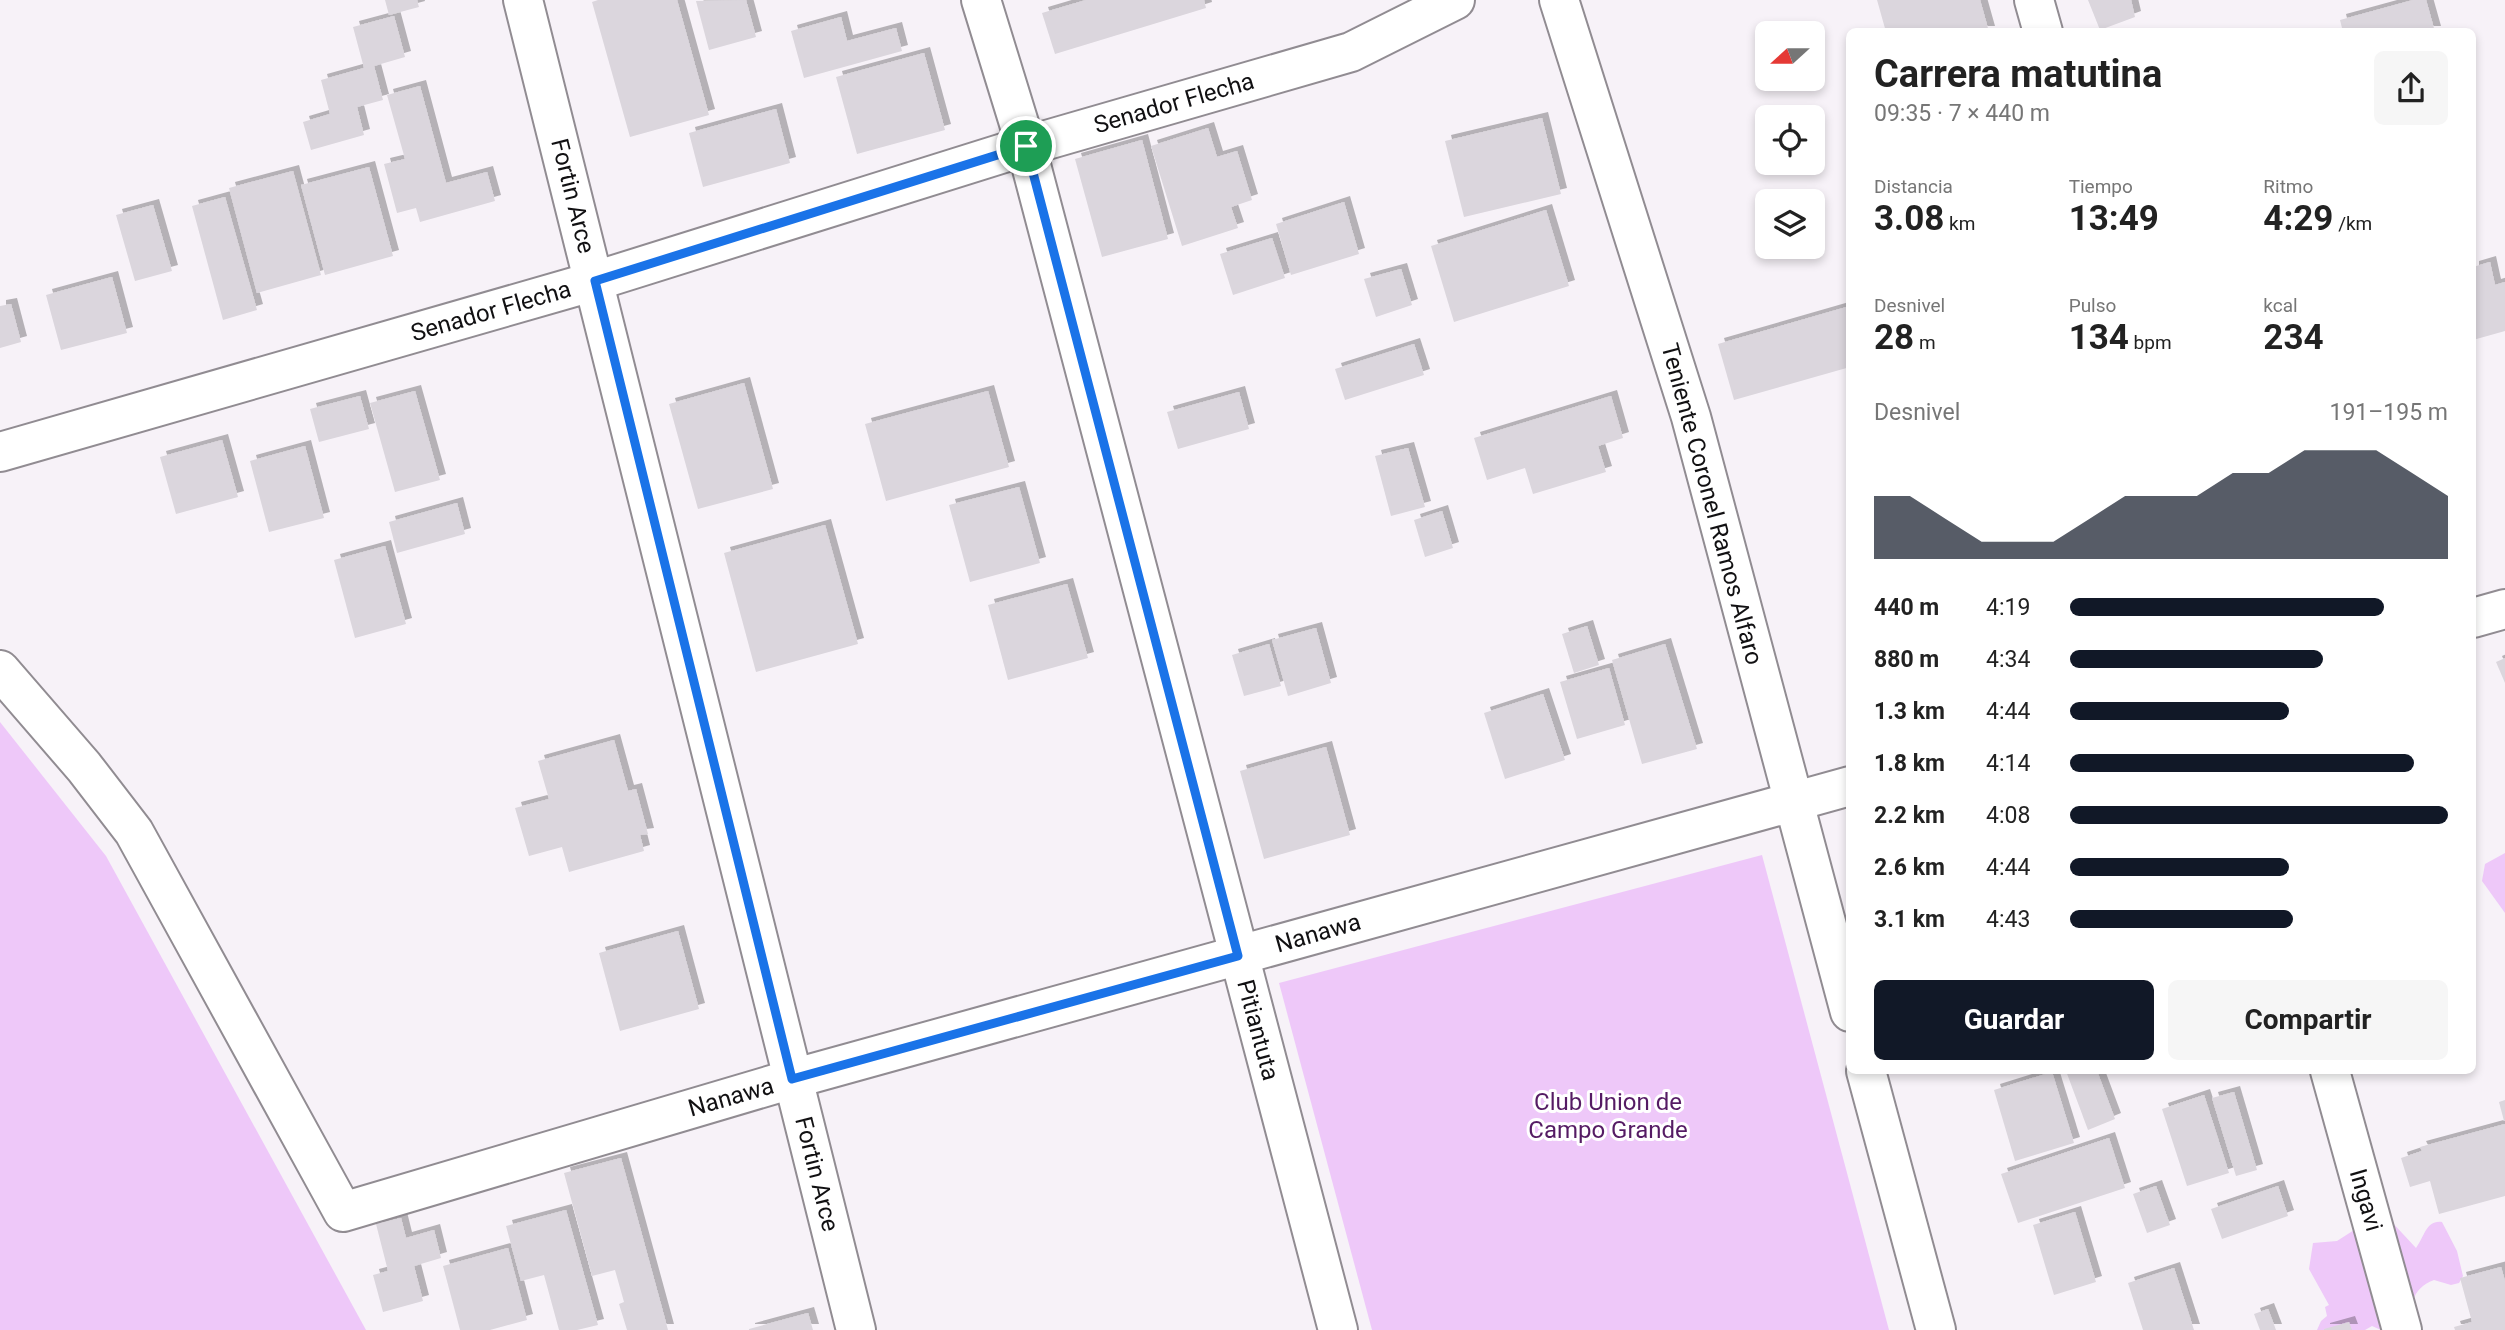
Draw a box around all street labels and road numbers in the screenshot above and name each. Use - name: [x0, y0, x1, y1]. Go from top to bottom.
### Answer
- street label: Senador Flecha: [1091, 67, 1257, 139]
- street label: Fortin Arce: [545, 136, 601, 256]
- street label: Senador Flecha: [408, 275, 574, 347]
- street label: Teniente Coronel Ramos Alfaro: [1656, 340, 1768, 668]
- street label: Nanawa: [1272, 907, 1364, 959]
- street label: Pitiantuta: [1231, 977, 1285, 1083]
- street label: Nanawa: [685, 1071, 777, 1123]
- street label: Fortin Arce: [789, 1114, 845, 1234]
- street label: Ingavi: [2344, 1166, 2388, 1234]

